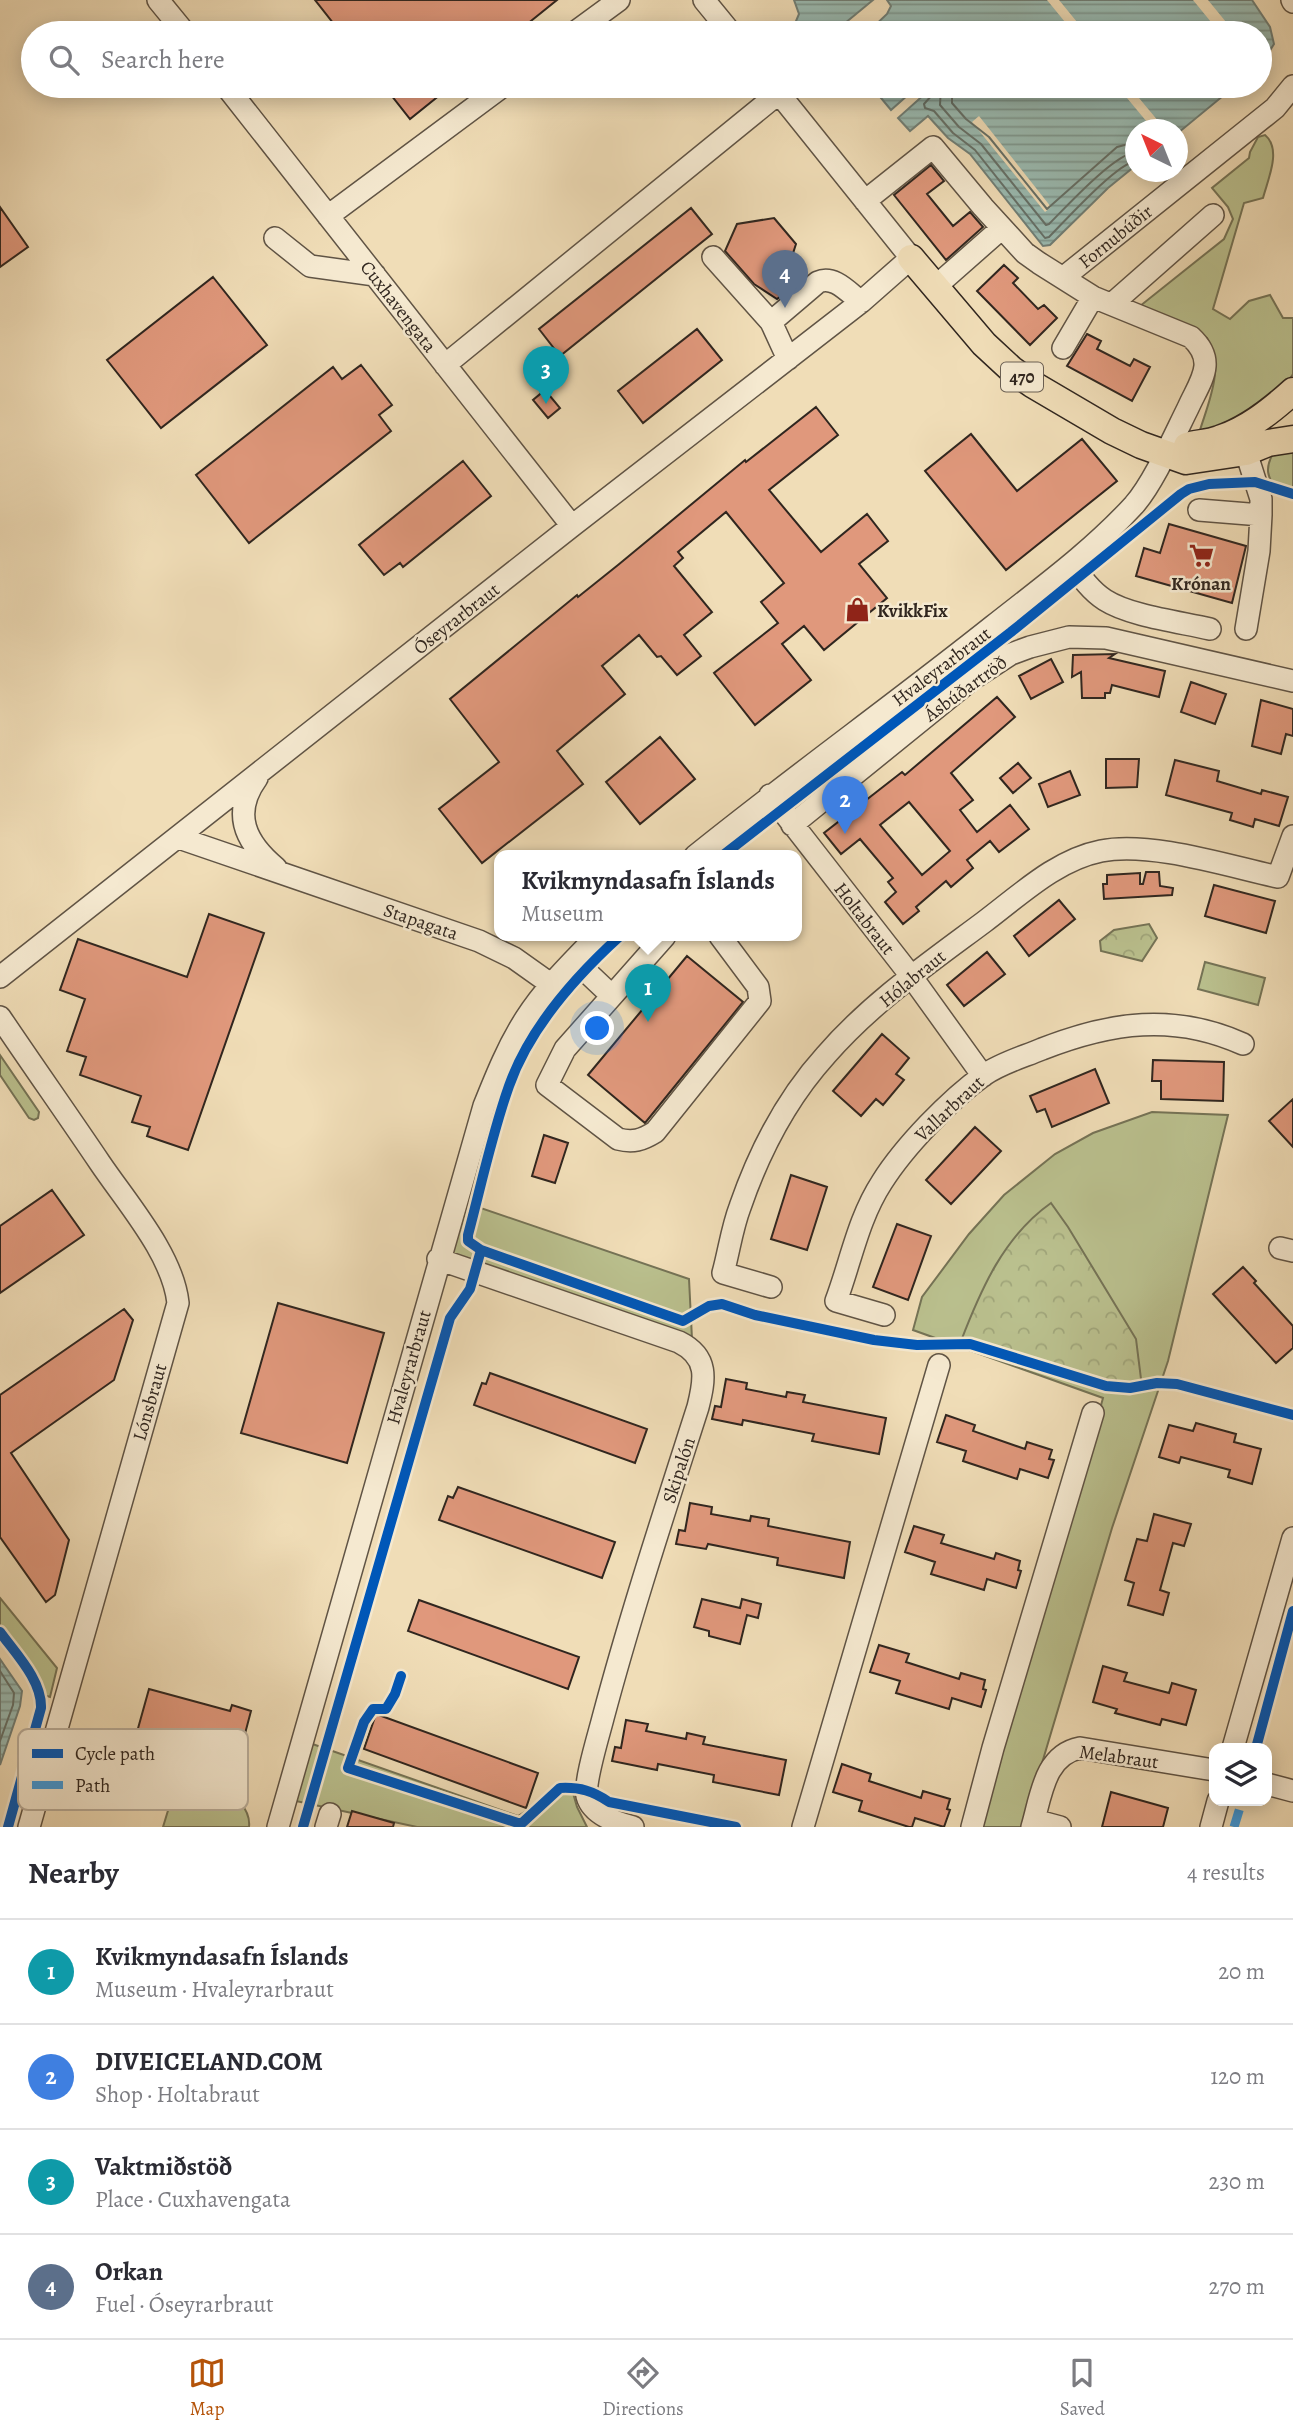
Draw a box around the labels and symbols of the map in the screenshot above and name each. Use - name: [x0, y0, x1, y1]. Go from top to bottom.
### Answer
- north arrow: [1125, 119, 1188, 182]
- street label: Fornubúðir: [1073, 199, 1158, 275]
- pin: 4: [762, 250, 808, 308]
- street label: Cuxhavengata: [354, 255, 442, 358]
- pin: 3: [523, 346, 569, 404]
- road number: 470: [1001, 362, 1043, 391]
- supermarket icon: Krónan: [1187, 541, 1215, 569]
- place label: Krónan: [1171, 571, 1231, 597]
- street label: Óseyrarbraut: [408, 577, 505, 661]
- shop icon: KvikkFix: [843, 596, 871, 624]
- place label: KvikkFix: [877, 598, 948, 624]
- street label: Hvaleyrarbraut: [887, 621, 996, 713]
- street label: Ásbúðartröð: [918, 650, 1012, 728]
- pin: 2: [822, 776, 868, 834]
- street label: Holtabraut: [828, 877, 901, 960]
- street label: Stapagata: [380, 897, 462, 947]
- street label: Hólabraut: [874, 944, 952, 1014]
- pin: 1: [625, 964, 671, 1022]
- your location: [580, 1011, 614, 1045]
- street label: Vallarbraut: [908, 1070, 990, 1148]
- street label: Hvaleyrarbraut: [380, 1307, 438, 1427]
- street label: Lónsbraut: [127, 1361, 173, 1444]
- street label: Skipalón: [656, 1434, 702, 1507]
- legend: [18, 1729, 248, 1810]
- street label: Melabraut: [1078, 1739, 1160, 1775]
- text: Cycle path: [75, 1741, 155, 1767]
- text: Path: [75, 1773, 110, 1799]

